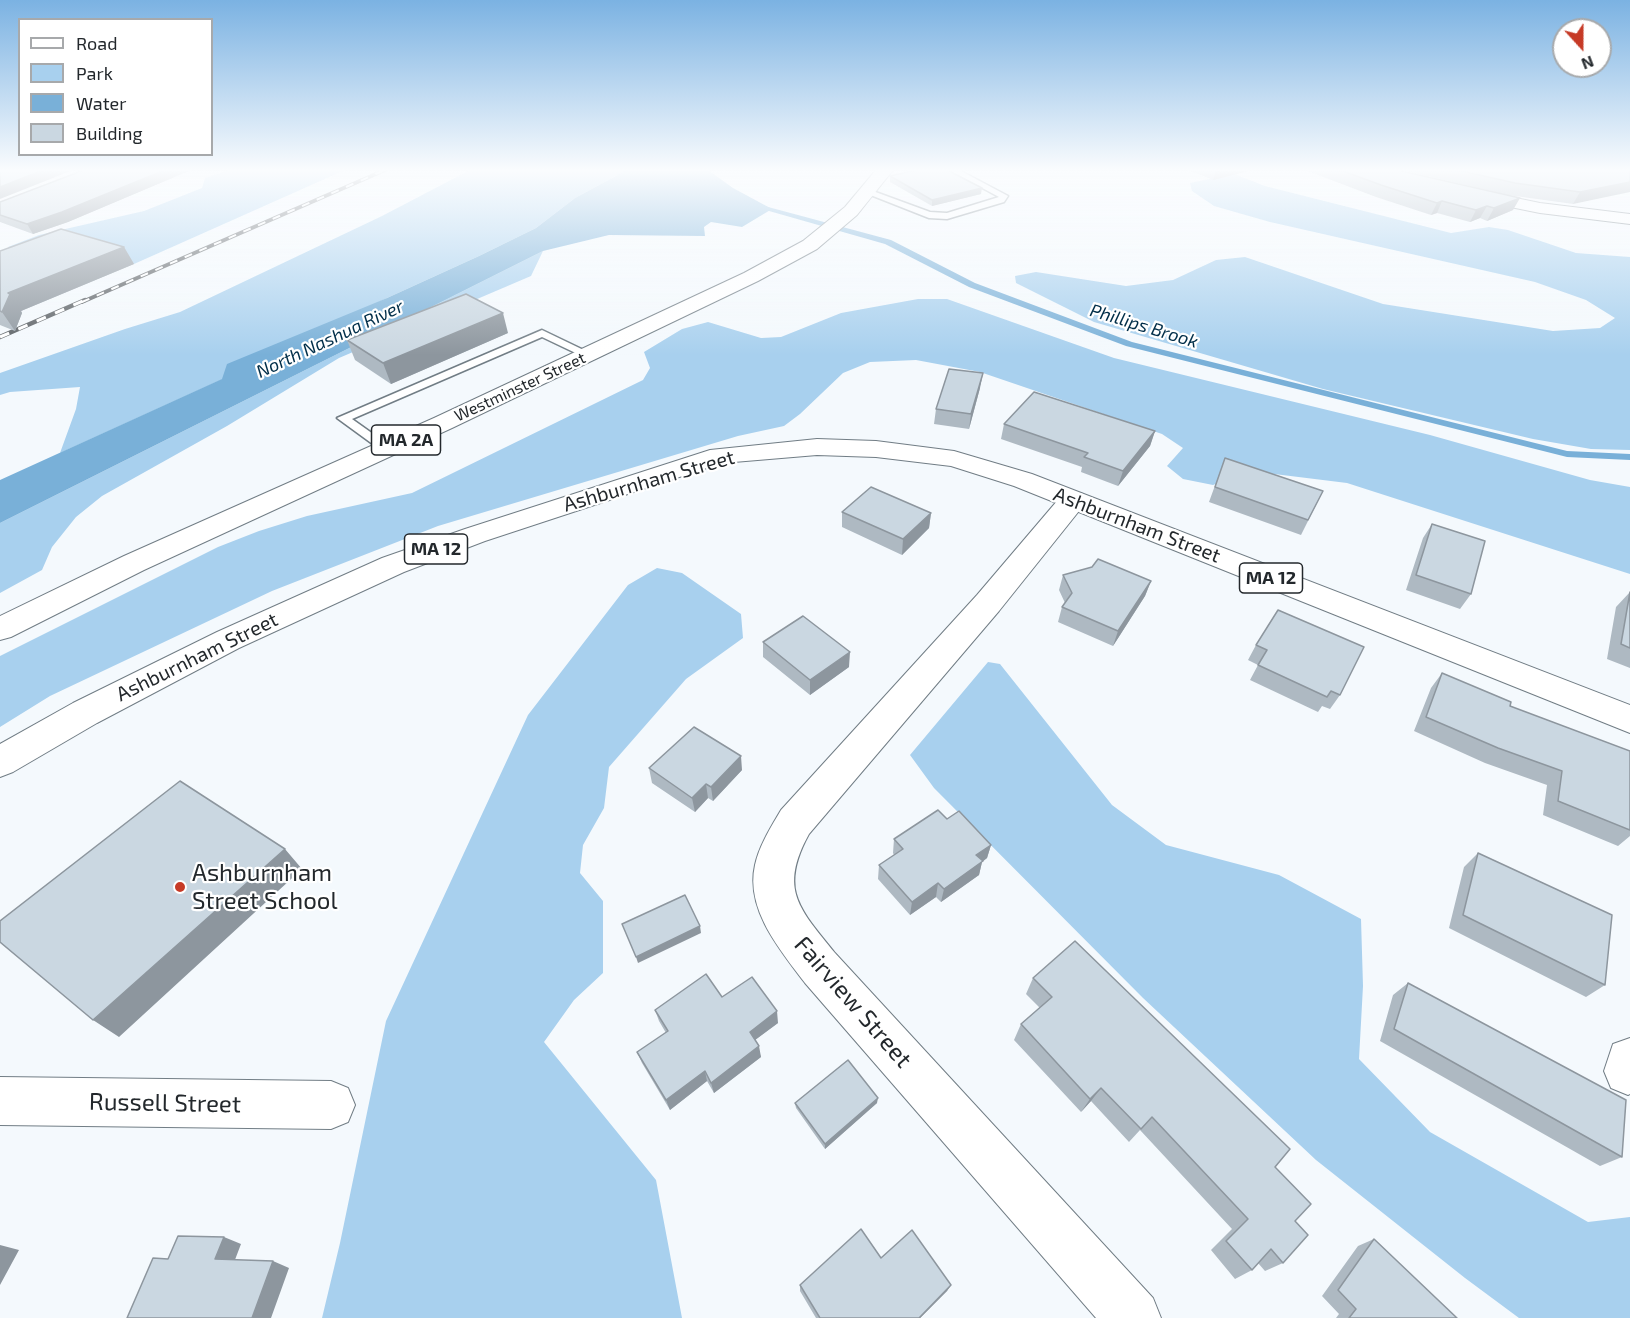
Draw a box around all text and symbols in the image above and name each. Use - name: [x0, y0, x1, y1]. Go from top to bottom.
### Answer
- legend: [18, 18, 213, 156]
- north arrow: [1552, 18, 1612, 78]
- text: Road: [76, 32, 117, 54]
- text: N: [1579, 52, 1597, 74]
- text: Park: [76, 62, 113, 84]
- text: Water: [76, 92, 126, 114]
- text: Building: [76, 122, 143, 144]
- water label: North Nashua River: [253, 295, 407, 383]
- water label: Phillips Brook: [1087, 299, 1201, 353]
- street label: Westminster Street: [451, 348, 589, 426]
- road number: MA 2A: [372, 425, 440, 455]
- street label: Ashburnham Street: [561, 445, 737, 517]
- street label: Ashburnham Street: [1050, 482, 1224, 568]
- road number: MA 12: [404, 534, 468, 564]
- road number: MA 12: [1240, 563, 1302, 593]
- street label: Ashburnham Street: [112, 607, 282, 707]
- place label: Ashburnham Street School: [192, 859, 338, 915]
- marker: Ashburnham Street School: [173, 880, 187, 894]
- street label: Fairview Street: [788, 930, 918, 1074]
- street label: Russell Street: [89, 1087, 241, 1119]

